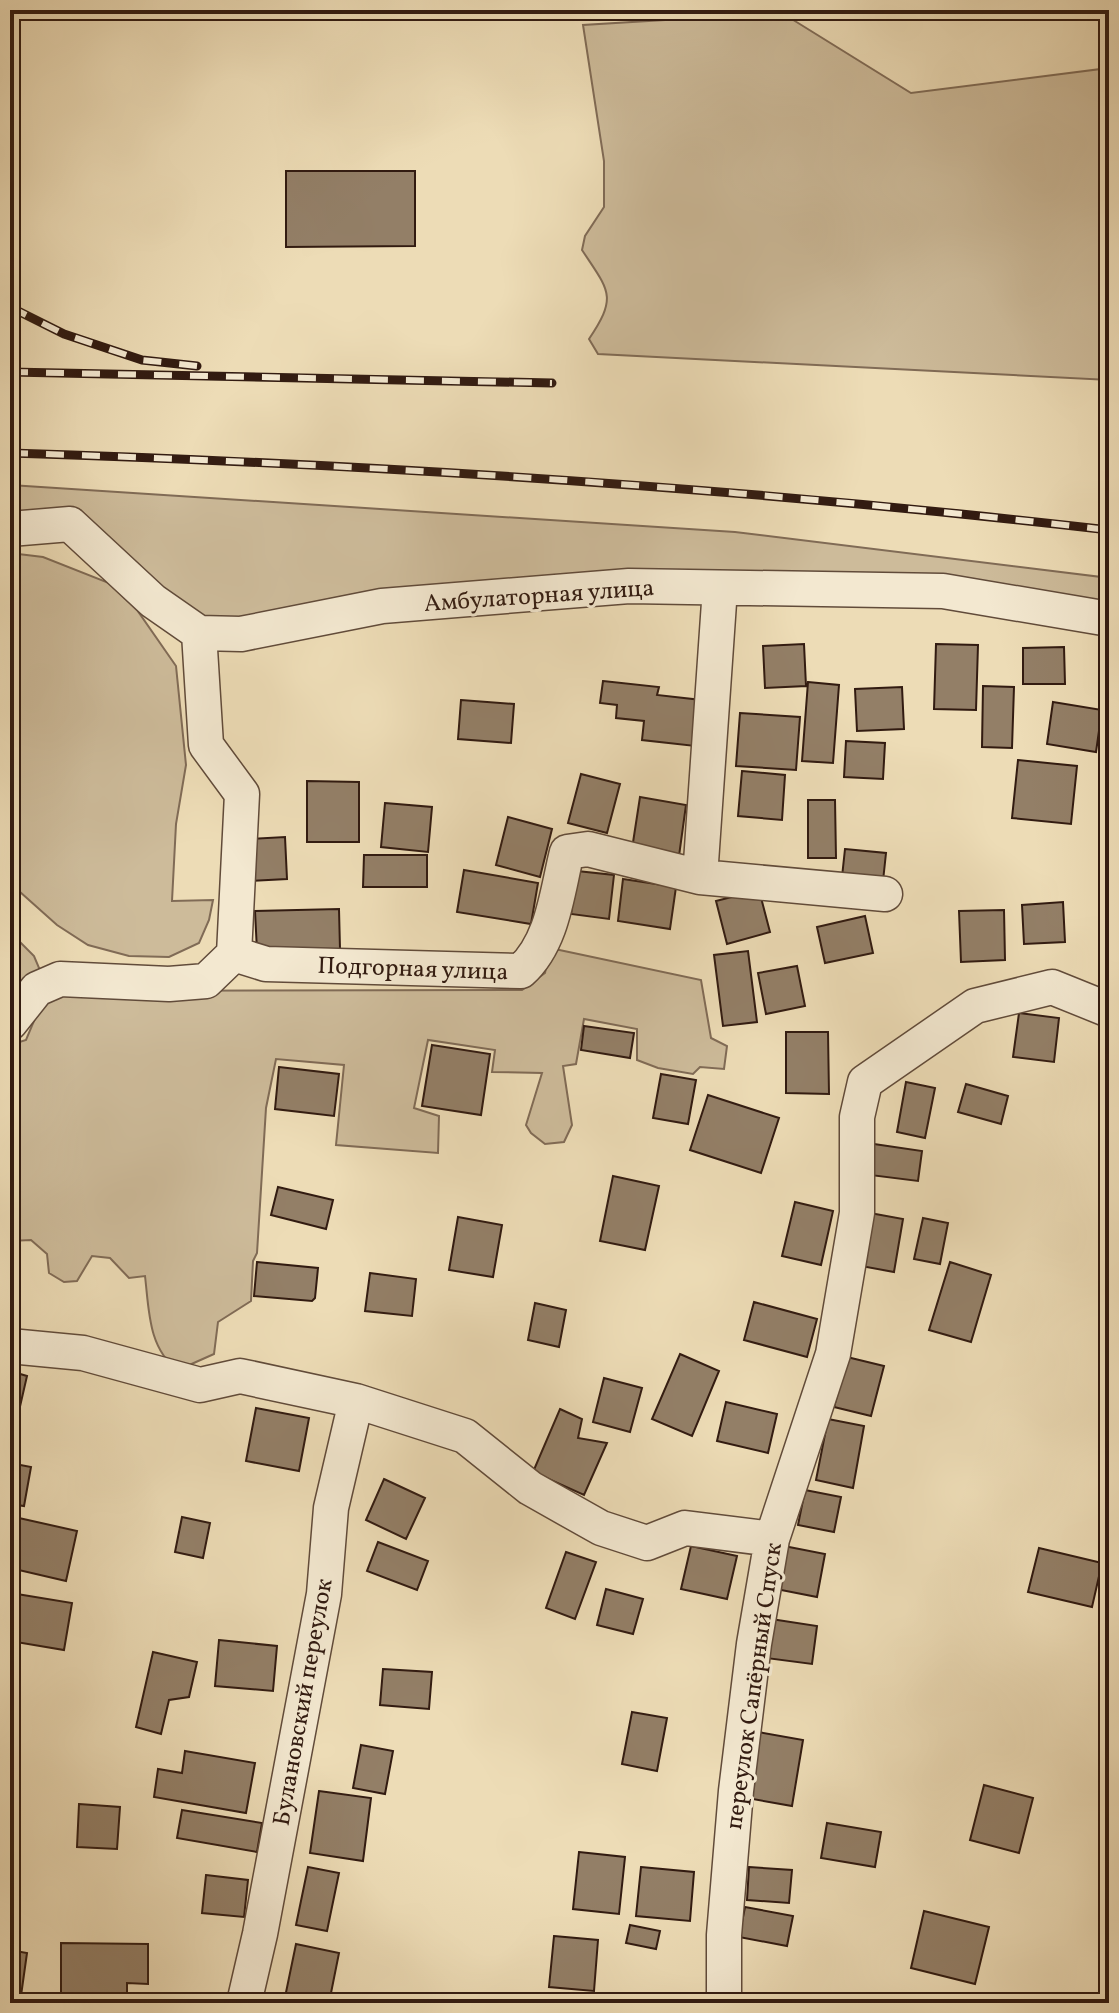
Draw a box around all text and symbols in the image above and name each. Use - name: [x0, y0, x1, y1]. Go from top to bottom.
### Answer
- street label: Амбулаторная улица: [423, 572, 655, 622]
- street label: Подгорная улица: [317, 950, 509, 990]
- street label: переулок Сапёрный Спуск: [718, 1540, 792, 1832]
- street label: Булановский переулок: [265, 1576, 342, 1829]

